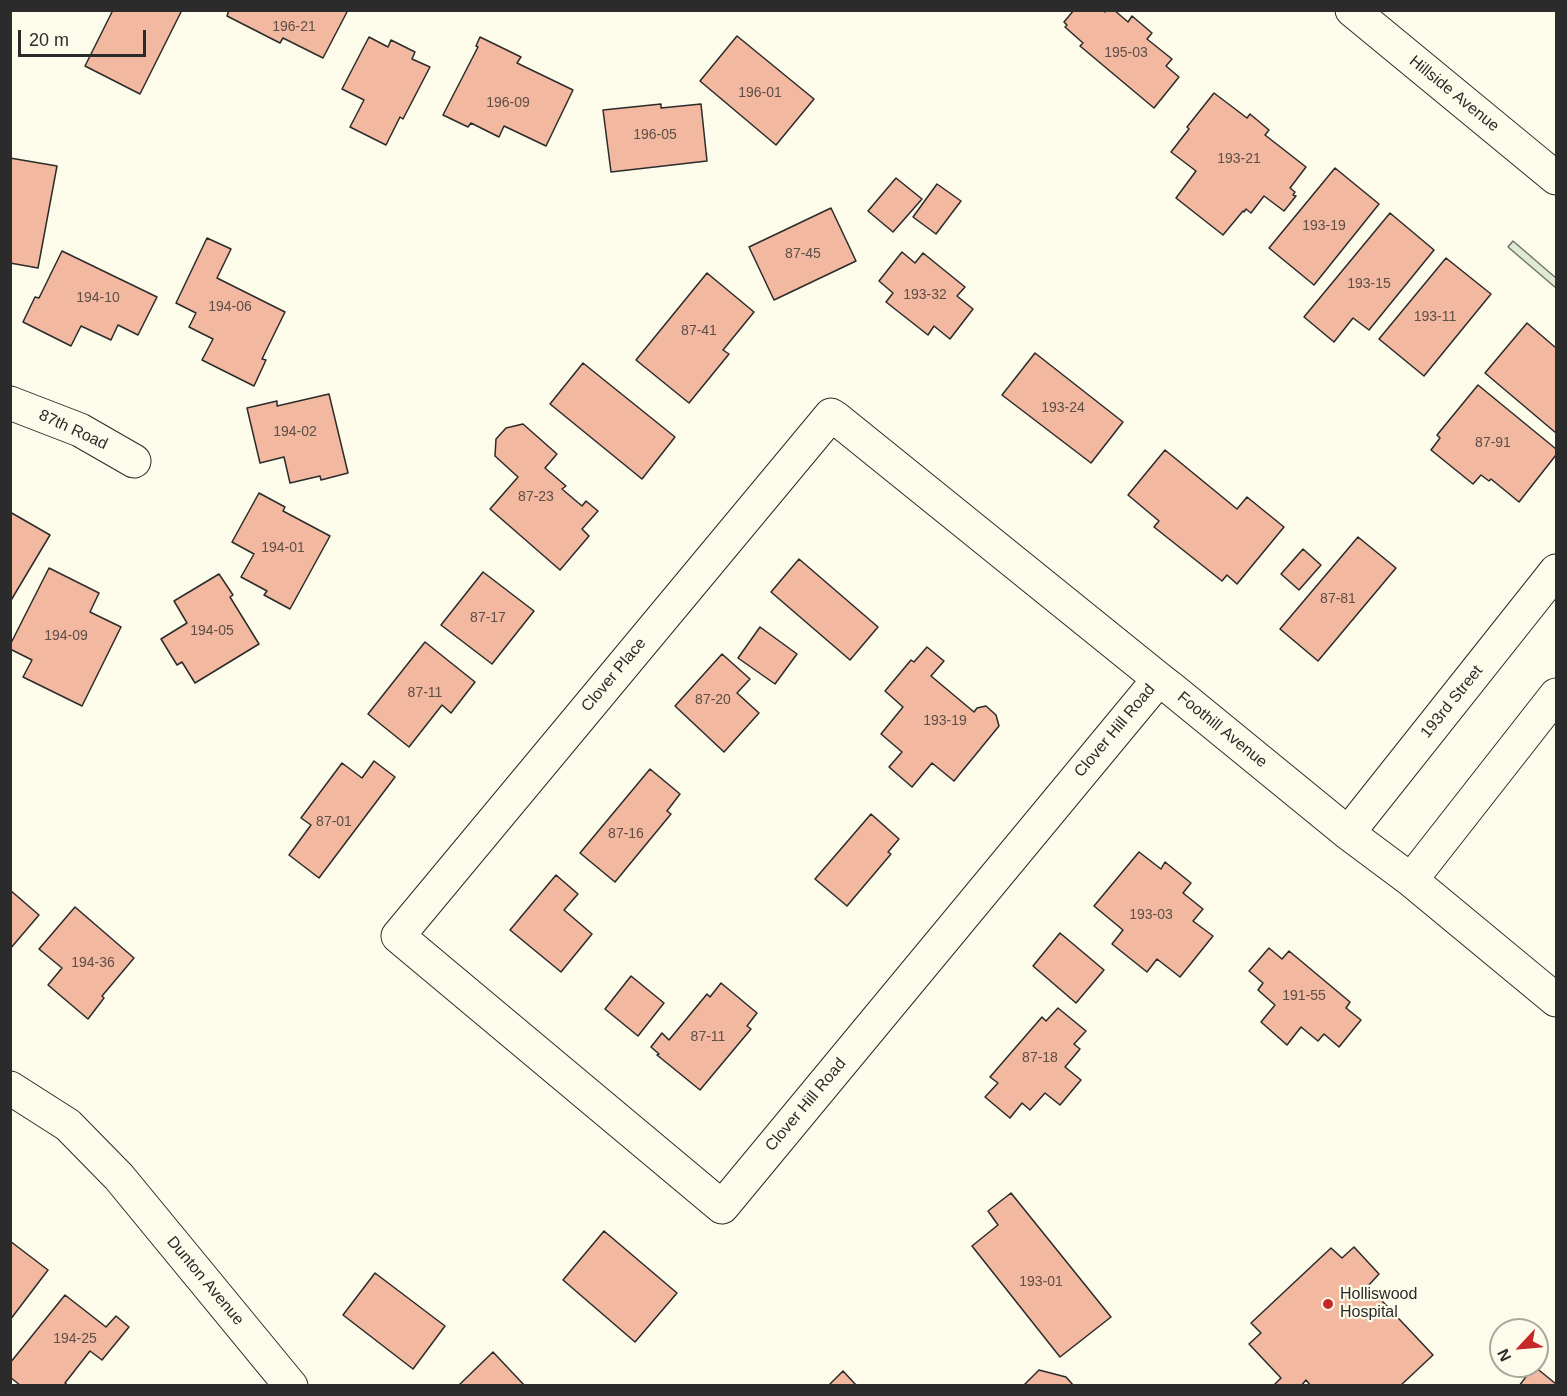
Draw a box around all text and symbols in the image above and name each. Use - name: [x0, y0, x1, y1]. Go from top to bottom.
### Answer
- scale bar: [21, 18, 148, 56]
- house number: 196-21: [272, 19, 316, 35]
- text: 20 m: [29, 30, 69, 50]
- house number: 195-03: [1104, 45, 1148, 61]
- street label: Hillside Avenue: [1405, 52, 1503, 136]
- house number: 196-01: [738, 85, 782, 101]
- house number: 196-09: [486, 95, 530, 111]
- house number: 196-05: [633, 127, 677, 143]
- house number: 193-21: [1217, 151, 1261, 167]
- house number: 193-19: [1302, 218, 1346, 234]
- house number: 87-45: [785, 246, 821, 262]
- house number: 193-15: [1347, 276, 1391, 292]
- house number: 193-32: [903, 287, 947, 303]
- house number: 194-10: [76, 290, 120, 306]
- house number: 194-06: [208, 299, 252, 315]
- house number: 193-11: [1414, 309, 1456, 325]
- house number: 87-41: [681, 323, 717, 339]
- house number: 193-24: [1041, 400, 1085, 416]
- street label: 87th Road: [35, 406, 111, 454]
- house number: 194-02: [273, 424, 317, 440]
- house number: 87-91: [1475, 435, 1511, 451]
- house number: 87-23: [518, 489, 554, 505]
- house number: 194-01: [261, 540, 305, 556]
- house number: 87-81: [1320, 591, 1356, 607]
- house number: 87-17: [470, 610, 506, 626]
- house number: 194-05: [190, 623, 234, 639]
- house number: 194-09: [44, 628, 88, 644]
- street label: Clover Place: [577, 634, 651, 716]
- street label: 193rd Street: [1417, 662, 1487, 742]
- street label: Clover Hill Road: [1070, 681, 1160, 781]
- house number: 87-11: [408, 685, 442, 701]
- street label: Foothill Avenue: [1173, 688, 1271, 772]
- house number: 87-20: [695, 692, 731, 708]
- house number: 193-19: [923, 713, 967, 729]
- house number: 87-01: [316, 814, 352, 830]
- house number: 87-16: [608, 826, 644, 842]
- house number: 193-03: [1129, 907, 1173, 923]
- house number: 194-36: [71, 955, 115, 971]
- house number: 191-55: [1282, 988, 1326, 1004]
- house number: 87-11: [691, 1029, 725, 1045]
- house number: 87-18: [1022, 1050, 1058, 1066]
- street label: Clover Hill Road: [761, 1055, 851, 1155]
- street label: Dunton Avenue: [162, 1233, 248, 1329]
- house number: 193-01: [1019, 1274, 1063, 1290]
- place label: Holliswood Hospital: [1340, 1285, 1417, 1323]
- marker: Holliswood Hospital: [1321, 1297, 1335, 1311]
- north arrow: [1489, 1318, 1549, 1378]
- house number: 194-25: [53, 1331, 97, 1347]
- text: N: [1494, 1346, 1514, 1364]

